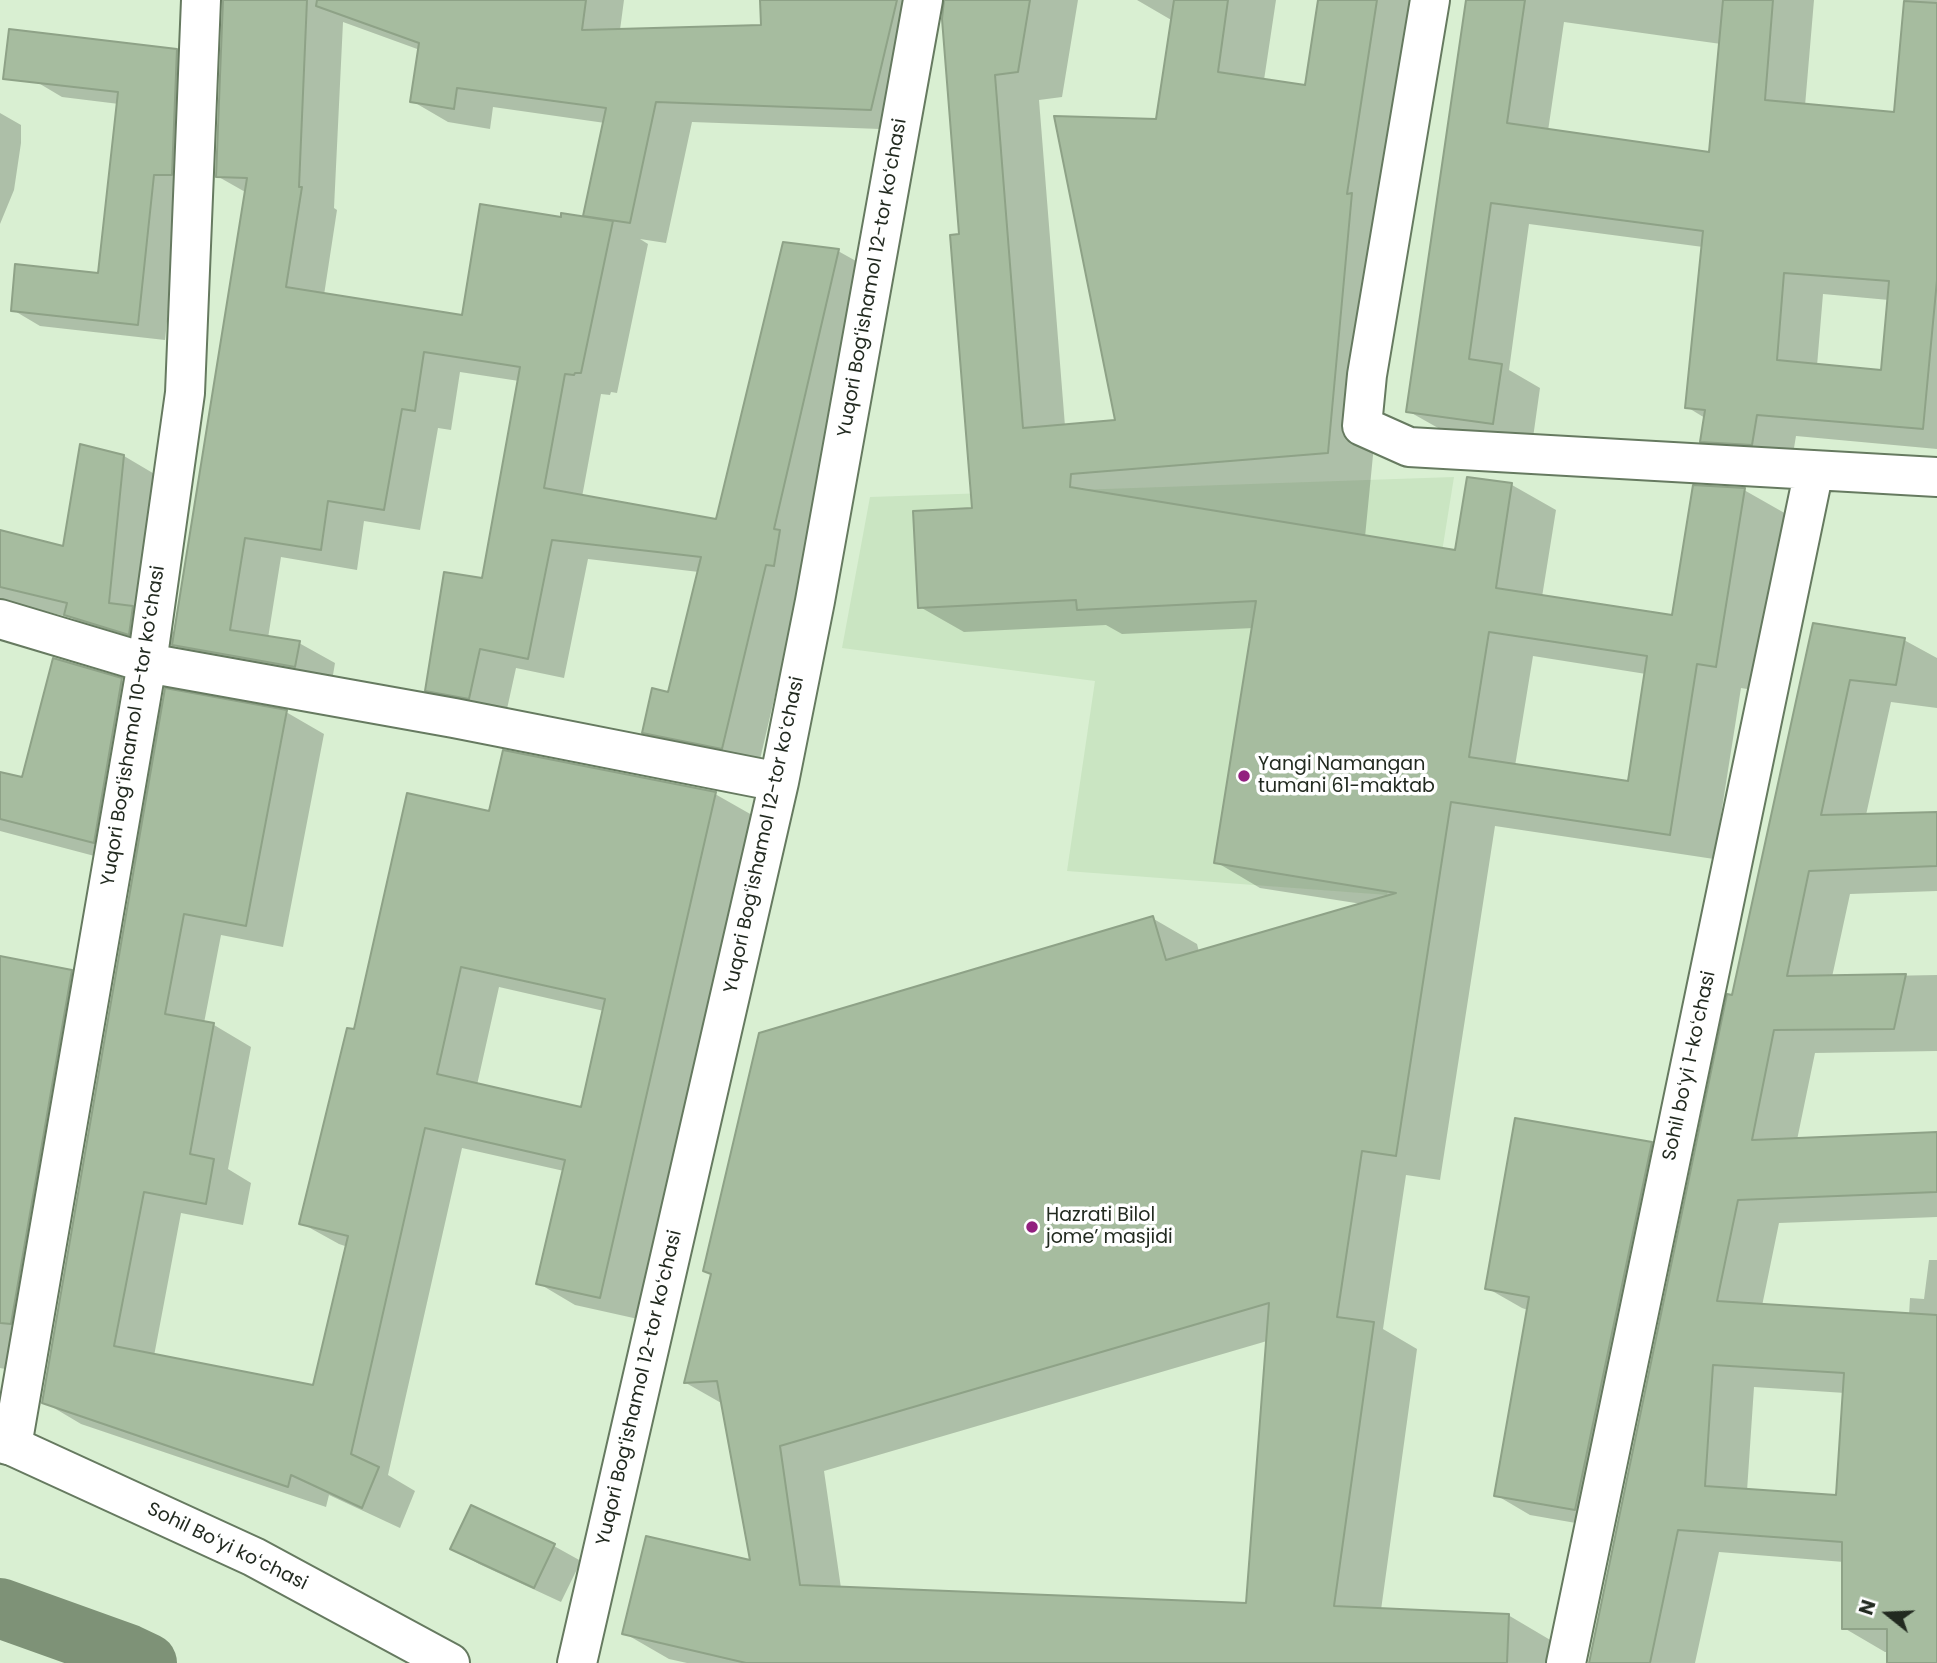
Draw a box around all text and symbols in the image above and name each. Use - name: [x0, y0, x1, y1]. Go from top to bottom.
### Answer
- street label: Yuqori Bogʻishamol 12-tor koʻchasi: [834, 117, 912, 439]
- street label: Yuqori Bogʻishamol 10-tor koʻchasi: [97, 564, 171, 888]
- street label: Yuqori Bogʻishamol 12-tor koʻchasi: [720, 675, 810, 995]
- place label: Yangi Namangan tumani 61-maktab: [1258, 754, 1435, 798]
- marker: Yangi Namangan tumani 61-maktab: [1236, 768, 1252, 784]
- street label: Sohil boʻyi 1-koʻchasi: [1659, 969, 1721, 1163]
- place label: Hazrati Bilol jome’ masjidi: [1046, 1205, 1173, 1249]
- marker: Hazrati Bilol jome’ masjidi: [1024, 1219, 1040, 1235]
- street label: Yuqori Bogʻishamol 12-tor koʻchasi: [593, 1228, 687, 1548]
- street label: Sohil Boʻyi koʻchasi: [143, 1498, 311, 1596]
- north arrow: [1853, 1579, 1923, 1649]
- text: N: [1853, 1596, 1883, 1618]

